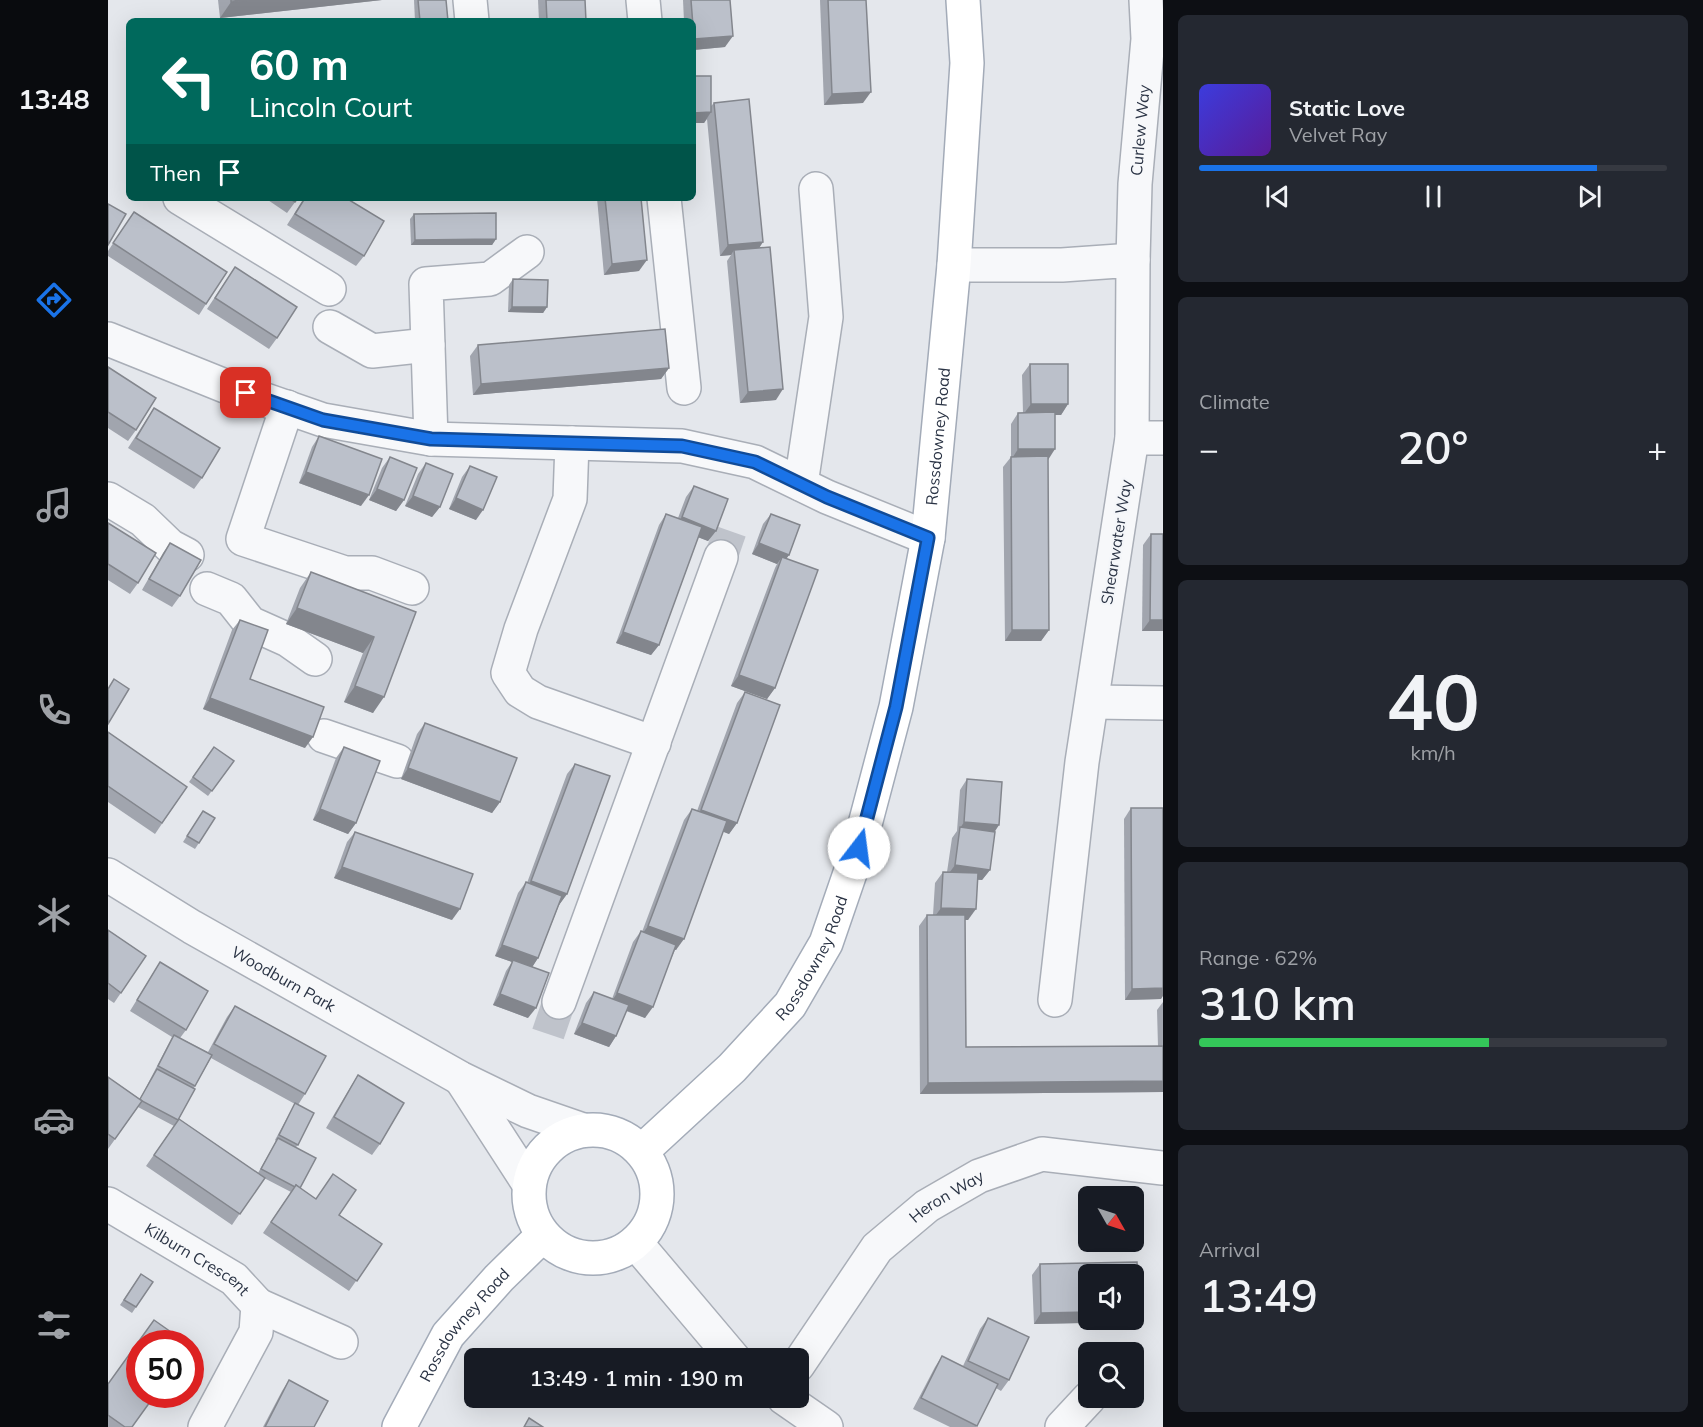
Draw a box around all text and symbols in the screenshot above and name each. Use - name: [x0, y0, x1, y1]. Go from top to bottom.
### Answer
- text: 60 m: [249, 38, 349, 91]
- icon: left: [150, 42, 228, 120]
- text: 13:48: [18, 82, 90, 116]
- street label: Curlew Way: [1126, 83, 1154, 177]
- text: Lincoln Court: [249, 90, 412, 124]
- text: Static Love: [1289, 94, 1405, 122]
- text: Velvet Ray: [1289, 122, 1387, 147]
- icon: arrive: [213, 156, 246, 189]
- text: Then: [150, 159, 201, 187]
- icon: previous: [1261, 180, 1294, 213]
- icon: pause: [1417, 180, 1450, 213]
- icon: next: [1573, 180, 1606, 213]
- icon: directions: [33, 279, 75, 321]
- pin: [220, 367, 271, 418]
- street label: Rossdowney Road: [921, 367, 954, 506]
- icon: arrive: [229, 376, 262, 409]
- text: Climate: [1199, 389, 1270, 414]
- text: 20°: [1398, 419, 1468, 475]
- text: −: [1199, 428, 1219, 469]
- text: +: [1647, 428, 1667, 469]
- street label: Shearwater Way: [1096, 478, 1136, 606]
- icon: music: [33, 484, 75, 526]
- text: 40: [1386, 652, 1480, 750]
- icon: phone: [33, 689, 75, 731]
- text: km/h: [1410, 740, 1456, 765]
- position arrow: [827, 816, 891, 880]
- street label: Rossdowney Road: [771, 893, 852, 1024]
- icon: climate: [33, 894, 75, 936]
- street label: Woodburn Park: [228, 941, 340, 1016]
- text: Range · 62%: [1199, 945, 1317, 970]
- text: 310 km: [1199, 975, 1356, 1031]
- icon: car: [33, 1099, 75, 1141]
- street label: Heron Way: [905, 1165, 988, 1227]
- north arrow: [1078, 1186, 1144, 1252]
- map controls: [1078, 1186, 1144, 1408]
- street label: Kilburn Crescent: [141, 1218, 254, 1300]
- text: Arrival: [1199, 1237, 1260, 1262]
- street label: Rossdowney Road: [415, 1264, 513, 1385]
- button: sound: [1078, 1264, 1144, 1330]
- text: 13:49: [1199, 1267, 1318, 1323]
- icon: filters: [33, 1304, 75, 1346]
- speed limit sign: 50: [126, 1330, 204, 1408]
- button: search: [1078, 1342, 1144, 1408]
- text: 13:49 · 1 min · 190 m: [529, 1364, 744, 1392]

